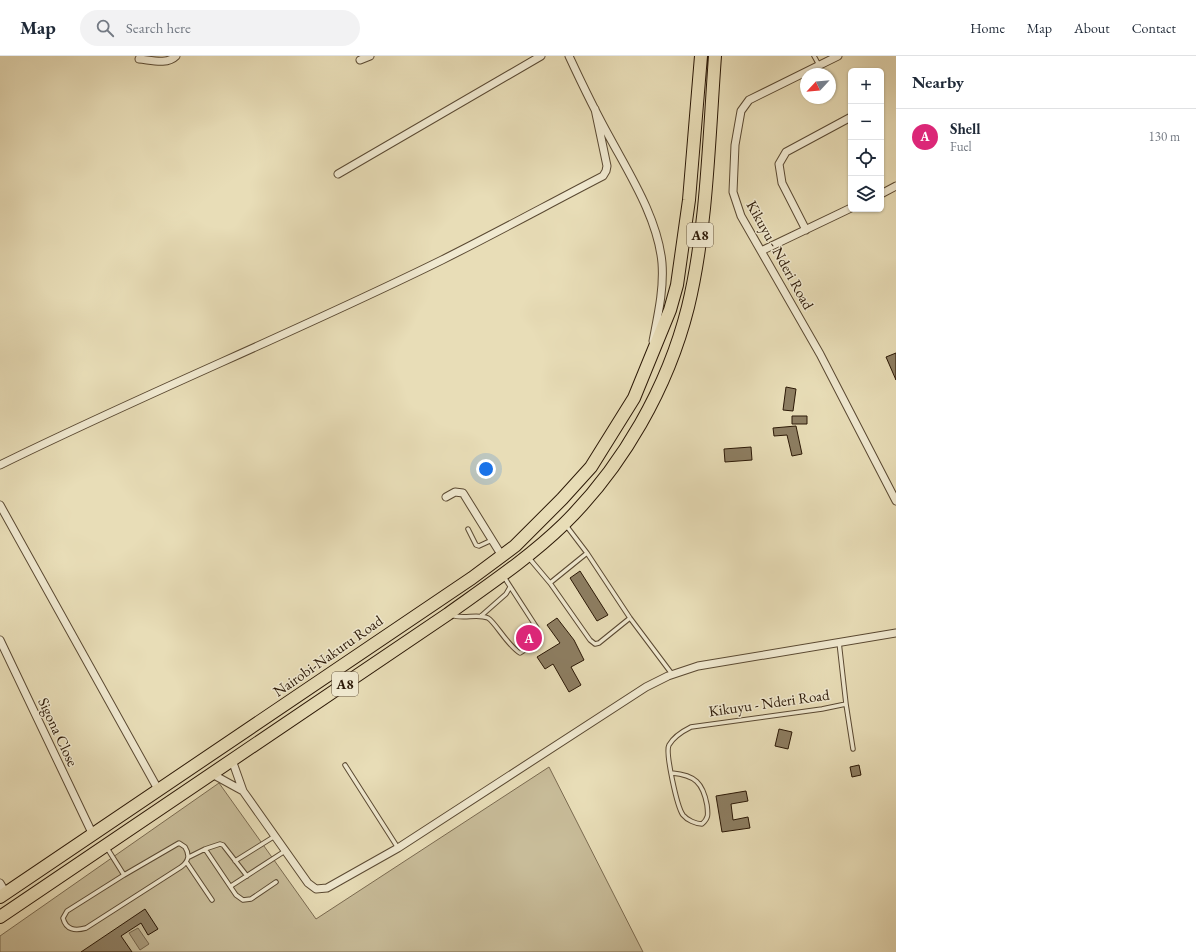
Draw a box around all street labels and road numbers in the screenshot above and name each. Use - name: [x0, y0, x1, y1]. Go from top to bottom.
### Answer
- street label: Kikuyu - Nderi Road: [743, 197, 818, 313]
- road number: A8: [687, 223, 713, 247]
- street label: Nairobi-Nakuru Road: [269, 610, 387, 701]
- road number: A8: [332, 672, 358, 696]
- street label: Kikuyu - Nderi Road: [707, 685, 831, 720]
- street label: Sigona Close: [34, 694, 83, 769]

